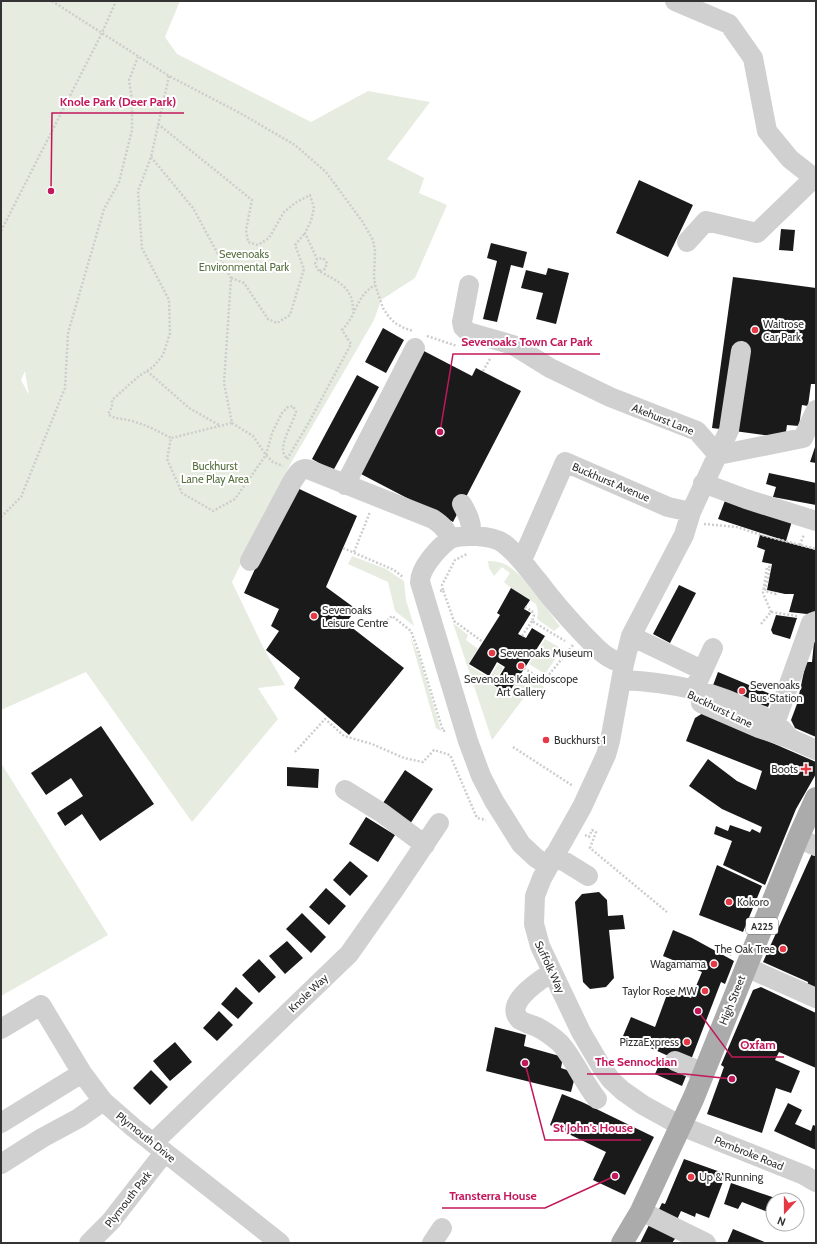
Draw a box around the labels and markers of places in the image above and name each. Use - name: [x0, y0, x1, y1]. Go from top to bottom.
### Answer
- callout: Knole Park (Deer Park): [52, 89, 184, 113]
- place label: Waitrose Car Park: [763, 317, 804, 344]
- marker: Waitrose Car Park: [750, 325, 760, 335]
- callout: Sevenoaks Town Car Park: [453, 330, 600, 354]
- place label: Sevenoaks Leisure Centre: [322, 603, 388, 630]
- marker: Sevenoaks Leisure Centre: [309, 611, 319, 621]
- place label: Sevenoaks Museum: [500, 646, 593, 660]
- marker: Sevenoaks Museum: [487, 648, 497, 658]
- marker: Sevenoaks Kaleidoscope Art Gallery: [516, 661, 526, 671]
- place label: Sevenoaks Kaleidoscope Art Gallery: [464, 672, 578, 699]
- place label: Sevenoaks Bus Station: [750, 678, 803, 705]
- marker: Sevenoaks Bus Station: [737, 686, 747, 696]
- place label: Buckhurst 1: [554, 733, 606, 747]
- marker: Buckhurst 1: [541, 735, 551, 745]
- place label: Boots: [771, 762, 798, 776]
- marker: Boots: [801, 764, 811, 774]
- place label: Kokoro: [737, 895, 769, 909]
- marker: Kokoro: [724, 897, 734, 907]
- place label: The Oak Tree: [715, 942, 775, 956]
- marker: The Oak Tree: [778, 944, 788, 954]
- place label: Wagamama: [650, 957, 707, 971]
- marker: Wagamama: [709, 959, 719, 969]
- place label: Taylor Rose MW: [622, 984, 698, 998]
- marker: Taylor Rose MW: [700, 986, 710, 996]
- callout: Oxfam: [732, 1033, 784, 1057]
- place label: PizzaExpress: [619, 1035, 679, 1049]
- marker: PizzaExpress: [682, 1037, 692, 1047]
- callout: The Sennockian: [587, 1050, 685, 1074]
- callout: St John's House: [545, 1116, 641, 1140]
- place label: Up & Running: [699, 1170, 764, 1184]
- marker: Up & Running: [686, 1172, 696, 1182]
- callout: Transterra House: [442, 1184, 545, 1208]

